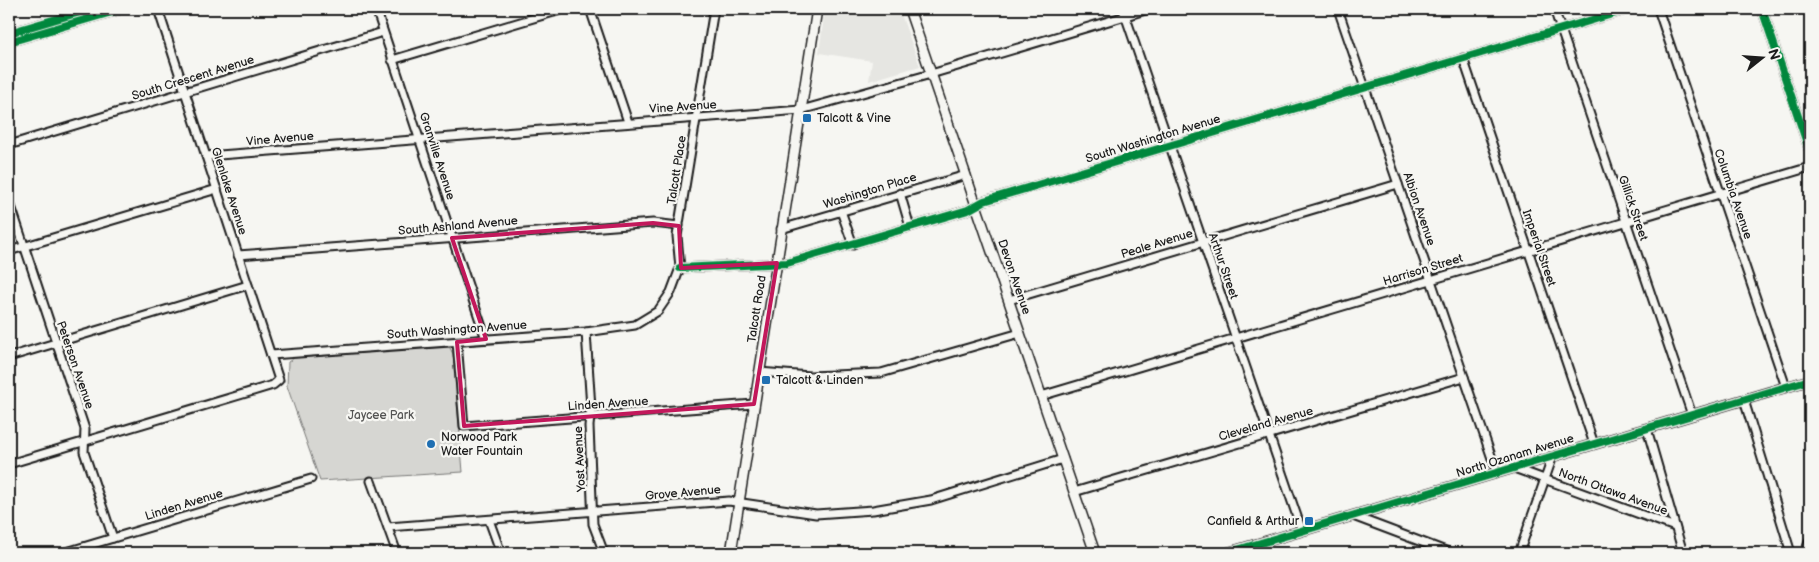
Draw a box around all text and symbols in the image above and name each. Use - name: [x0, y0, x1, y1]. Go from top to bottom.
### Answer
- north arrow: [1736, 32, 1786, 82]
- text: N: [1764, 47, 1784, 62]
- street label: South Crescent Avenue: [130, 52, 256, 104]
- street label: Vine Avenue: [649, 97, 717, 117]
- street label: Granville Avenue: [416, 110, 458, 202]
- place label: Talcott & Vine: [817, 111, 891, 126]
- street label: South Washington Avenue: [1084, 111, 1222, 167]
- marker: Talcott & Vine: [801, 112, 813, 124]
- street label: Vine Avenue: [246, 129, 314, 149]
- street label: Talcott Place: [664, 135, 690, 205]
- street label: Glenlake Avenue: [208, 145, 250, 237]
- street label: Columbia Avenue: [1711, 147, 1755, 241]
- street label: Washington Place: [822, 170, 918, 212]
- street label: Albion Avenue: [1399, 170, 1439, 248]
- street label: Gillick Street: [1615, 173, 1651, 243]
- street label: Imperial Street: [1519, 208, 1559, 289]
- street label: South Ashland Avenue: [397, 213, 519, 239]
- street label: Peale Avenue: [1119, 226, 1195, 262]
- street label: Arthur Street: [1205, 231, 1241, 301]
- street label: Devon Avenue: [994, 238, 1034, 316]
- street label: Harrison Street: [1381, 251, 1465, 289]
- street label: Talcott Road: [744, 274, 770, 344]
- street label: South Washington Avenue: [387, 318, 527, 342]
- street label: Peterson Avenue: [53, 319, 97, 411]
- place label: Talcott & Linden: [776, 373, 864, 388]
- marker: Talcott & Linden: [760, 374, 772, 386]
- street label: Linden Avenue: [567, 394, 649, 414]
- street label: Cleveland Avenue: [1217, 403, 1315, 445]
- park label: Jaycee Park: [348, 408, 414, 423]
- street label: Yost Avenue: [571, 426, 589, 493]
- place label: Norwood Park Water Fountain: [441, 430, 523, 459]
- street label: North Ozanam Avenue: [1454, 431, 1576, 481]
- marker: Norwood Park Water Fountain: [425, 438, 437, 450]
- street label: North Ottawa Avenue: [1556, 465, 1670, 519]
- street label: Grove Avenue: [644, 482, 722, 504]
- street label: Linden Avenue: [143, 486, 225, 524]
- place label: Canfield & Arthur: [1207, 514, 1300, 529]
- marker: Canfield & Arthur: [1303, 515, 1315, 527]

